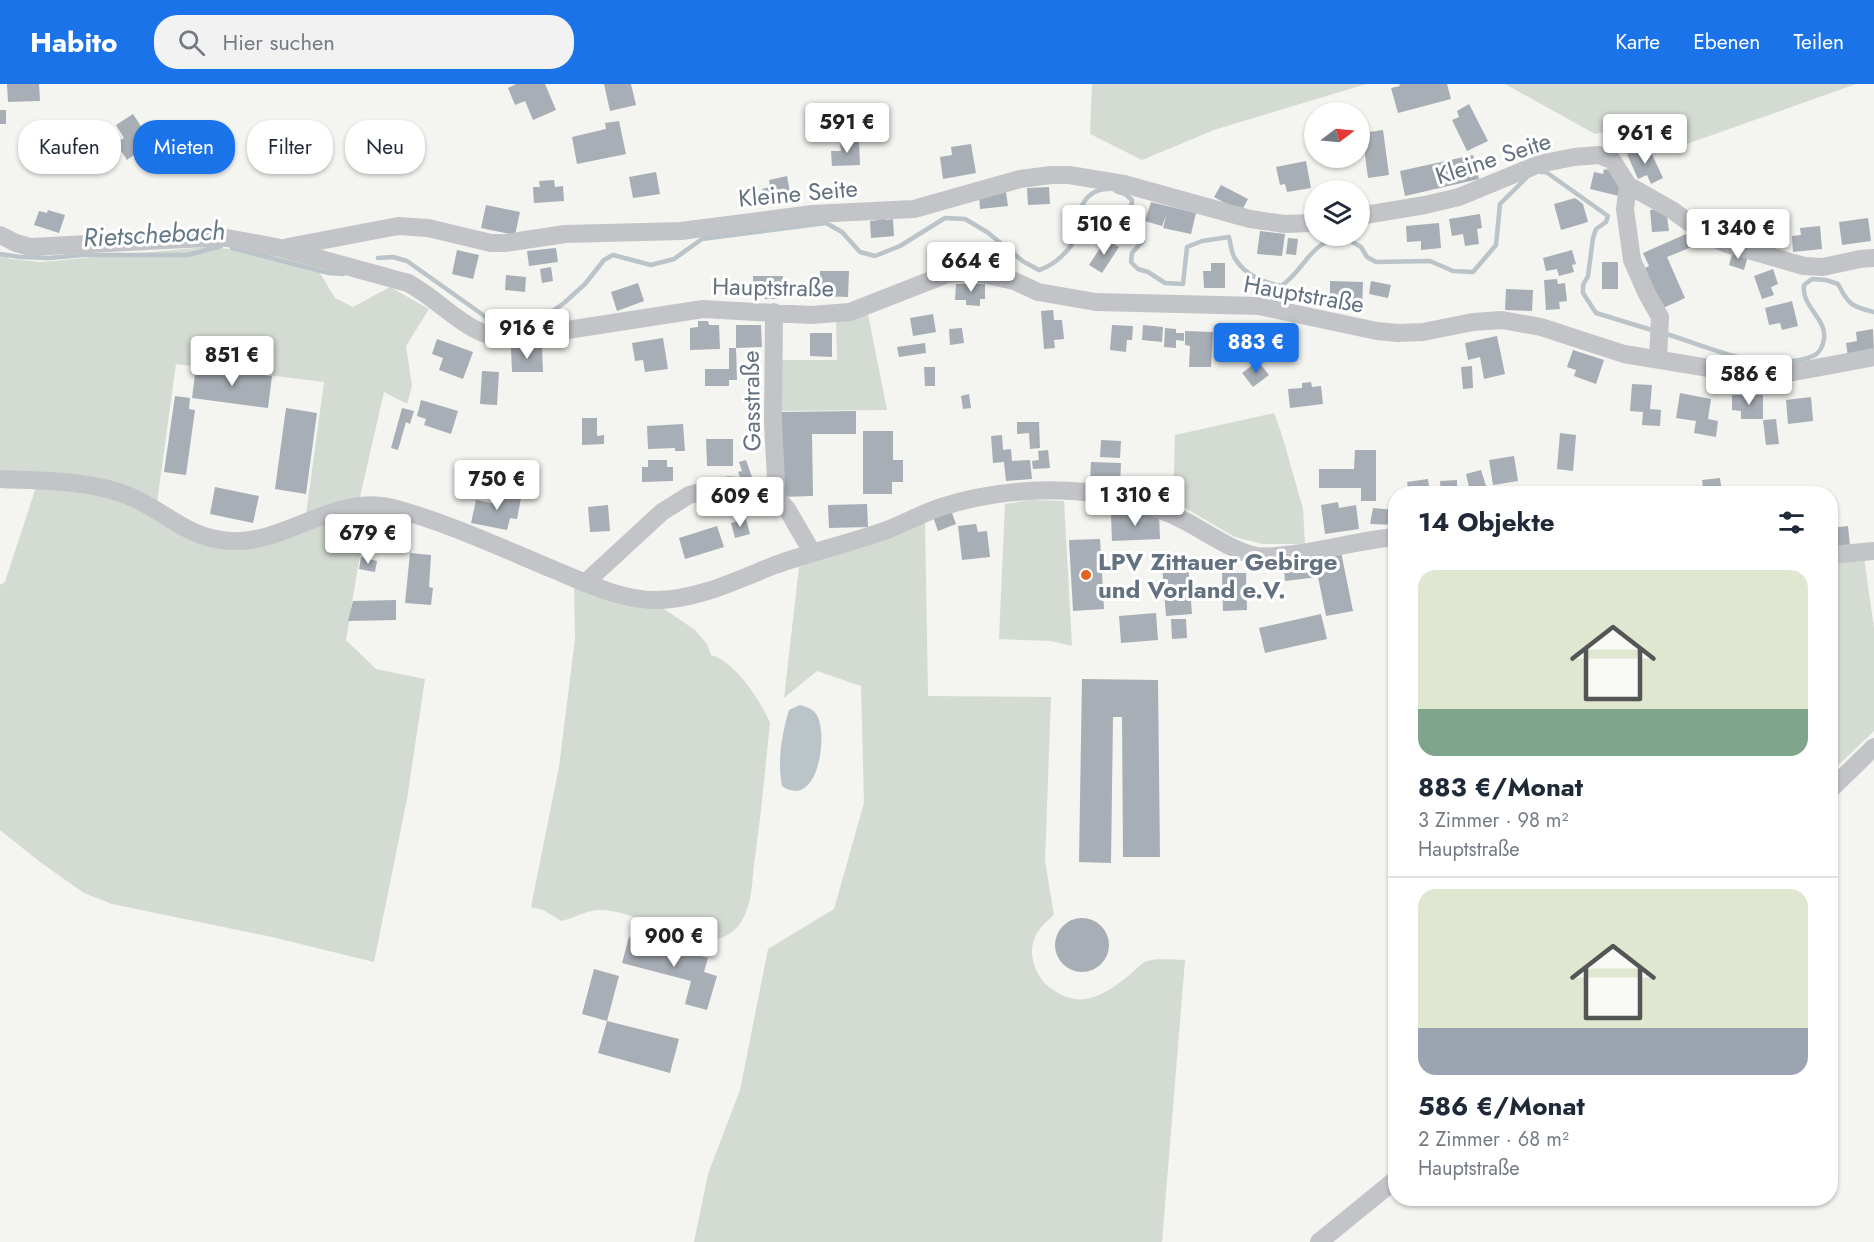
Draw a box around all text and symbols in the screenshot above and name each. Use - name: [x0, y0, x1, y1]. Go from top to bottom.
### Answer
- search box: [154, 15, 574, 69]
- text: Habito: [30, 22, 118, 63]
- icon: search: [175, 26, 208, 59]
- text: Hier suchen: [223, 26, 335, 58]
- text: Karte: [1615, 27, 1660, 57]
- text: Ebenen: [1693, 27, 1760, 57]
- text: Teilen: [1793, 27, 1844, 57]
- north arrow: [1304, 102, 1370, 168]
- map controls: [1304, 102, 1370, 246]
- pin: 591 €: [805, 103, 889, 154]
- text: 591 €: [819, 108, 875, 137]
- pin: 961 €: [1603, 114, 1687, 165]
- text: 961 €: [1617, 119, 1673, 148]
- chip: Kaufen: [18, 120, 121, 174]
- chip: Mieten: [133, 120, 235, 174]
- chip: Filter: [247, 120, 333, 174]
- chip: Neu: [345, 120, 425, 174]
- street label: Kleine Seite: [1431, 123, 1555, 193]
- street label: Kleine Seite: [737, 170, 859, 216]
- button: layers: [1304, 180, 1370, 246]
- pin: 510 €: [1062, 205, 1146, 256]
- pin: 1 340 €: [1683, 209, 1793, 260]
- text: 510 €: [1076, 210, 1132, 239]
- water label: Rietschebach: [82, 211, 226, 257]
- text: 1 340 €: [1701, 214, 1775, 243]
- pin: 664 €: [929, 242, 1013, 293]
- text: 664 €: [941, 247, 1001, 276]
- street label: Hauptstraße: [1241, 266, 1367, 322]
- street label: Hauptstraße: [712, 268, 834, 306]
- pin: 916 €: [485, 309, 569, 360]
- text: 916 €: [499, 314, 555, 343]
- pin: 883 €: [1214, 323, 1298, 374]
- text: 883 €: [1228, 328, 1284, 357]
- pin: 851 €: [190, 336, 274, 387]
- text: 851 €: [205, 341, 259, 370]
- street label: Gasstraße: [733, 350, 769, 452]
- pin: 586 €: [1707, 355, 1791, 406]
- text: 586 €: [1720, 360, 1778, 389]
- pin: 750 €: [455, 460, 539, 511]
- text: 750 €: [468, 465, 526, 494]
- pin: 1 310 €: [1080, 476, 1190, 527]
- pin: 609 €: [698, 477, 782, 528]
- text: 1 310 €: [1099, 481, 1171, 510]
- text: 609 €: [710, 482, 770, 511]
- text: 14 Objekte: [1418, 503, 1555, 541]
- icon: filters: [1775, 506, 1808, 539]
- pin: 679 €: [326, 514, 410, 565]
- text: 679 €: [339, 519, 397, 548]
- place label: LPV Zittauer Gebirge und Vorland e.V.: [1098, 544, 1337, 607]
- marker: LPV Zittauer Gebirge und Vorland e.V.: [1079, 568, 1093, 582]
- icon: home: [1559, 609, 1667, 717]
- text: 883 €/Monat: [1418, 768, 1583, 806]
- text: 3 Zimmer · 98 m²: [1418, 806, 1568, 835]
- text: Hauptstraße: [1418, 835, 1520, 864]
- pin: 900 €: [632, 917, 716, 968]
- text: 900 €: [645, 922, 703, 951]
- icon: home: [1559, 928, 1667, 1036]
- text: 586 €/Monat: [1418, 1087, 1585, 1125]
- text: 2 Zimmer · 68 m²: [1418, 1125, 1569, 1154]
- text: Hauptstraße: [1418, 1154, 1520, 1183]

